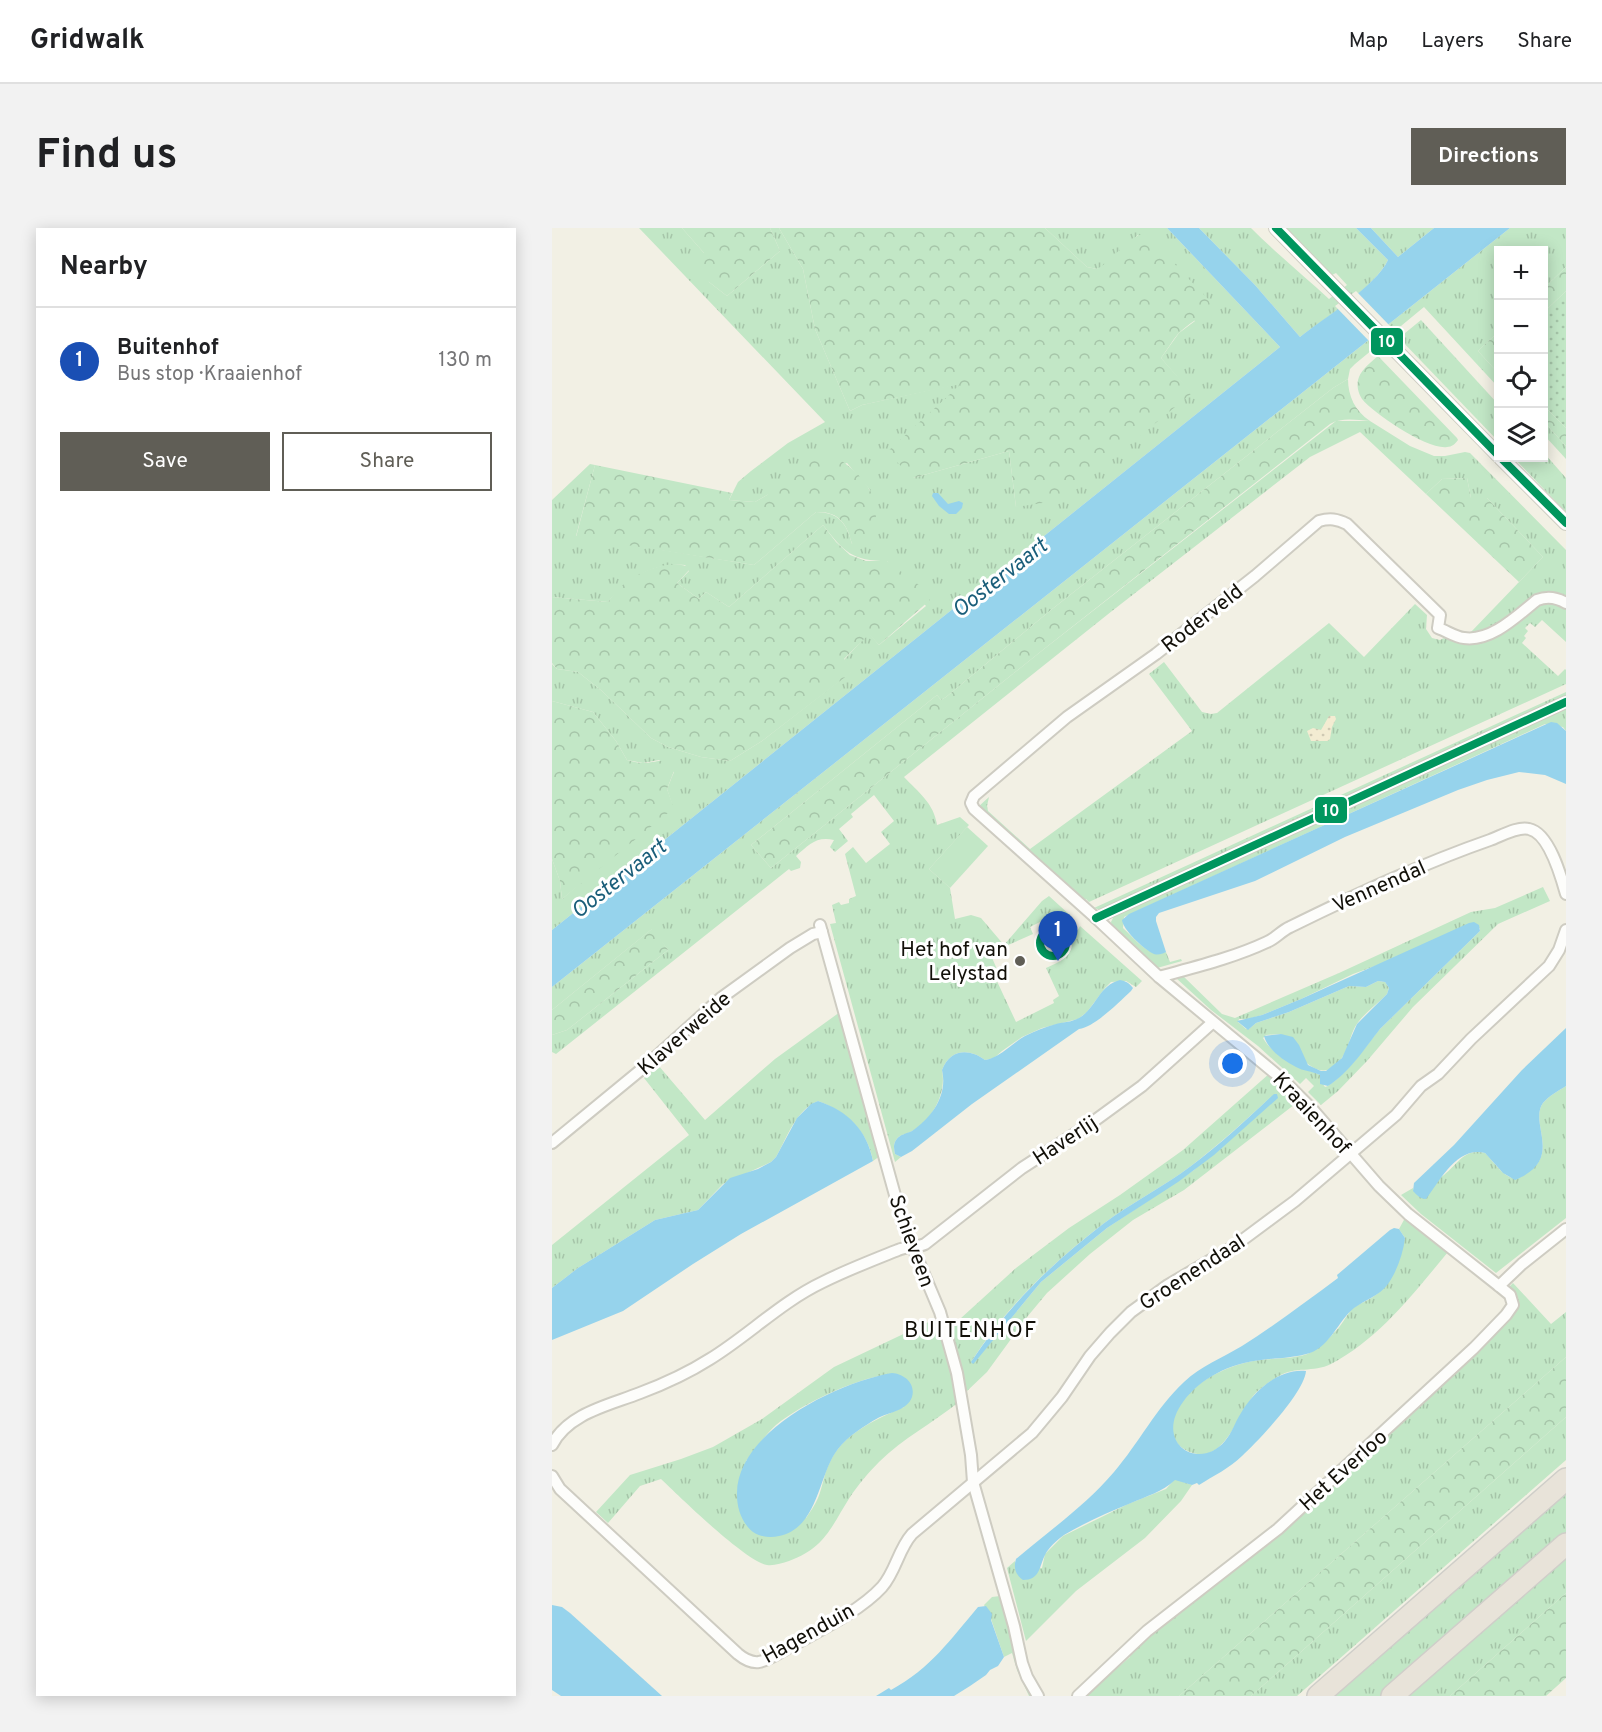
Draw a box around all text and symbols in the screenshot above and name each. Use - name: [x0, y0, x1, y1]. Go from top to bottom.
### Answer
- text: Gridwalk: [30, 23, 145, 59]
- text: Map: [1349, 28, 1388, 55]
- text: Layers: [1421, 28, 1484, 55]
- text: Share: [1517, 28, 1572, 55]
- button: Directions: [1411, 128, 1566, 185]
- text: Find us: [36, 130, 177, 183]
- map controls: [1494, 246, 1548, 462]
- button: +: [1494, 246, 1548, 300]
- text: Nearby: [60, 251, 148, 284]
- button: −: [1494, 300, 1548, 354]
- line badge: 10: [1370, 327, 1404, 356]
- text: 10: [1379, 333, 1395, 353]
- text: Buitenhof: [117, 335, 219, 362]
- text: 1: [76, 348, 84, 374]
- text: 130 m: [438, 348, 492, 374]
- button: locate: [1494, 354, 1548, 408]
- text: Bus stop · Kraaienhof: [117, 362, 302, 388]
- button: layers: [1494, 408, 1548, 462]
- button: Save: [60, 432, 270, 491]
- button: Share: [282, 432, 492, 491]
- water label: Oostervaart: [948, 533, 1054, 625]
- street label: Roderveld: [1157, 579, 1249, 660]
- line badge: 10: [1314, 796, 1348, 824]
- text: 10: [1323, 802, 1339, 822]
- water label: Oostervaart: [567, 834, 673, 926]
- street label: Vennendal: [1329, 855, 1431, 920]
- pin: 1: [1038, 912, 1078, 961]
- place label: Het hof van Lelystad: [900, 937, 1008, 988]
- marker: Het hof van Lelystad: [1013, 954, 1027, 968]
- street label: Klaverweide: [633, 986, 737, 1082]
- your location: [1218, 1049, 1247, 1078]
- street label: Kraaienhof: [1266, 1067, 1356, 1161]
- street label: Haverlij: [1028, 1110, 1103, 1172]
- street label: Schieveen: [881, 1192, 940, 1291]
- street label: Groenendaal: [1135, 1229, 1251, 1318]
- district label: BUITENHOF: [904, 1318, 1038, 1345]
- street label: Het Everloo: [1294, 1424, 1394, 1518]
- street label: Hagenduin: [758, 1598, 860, 1671]

